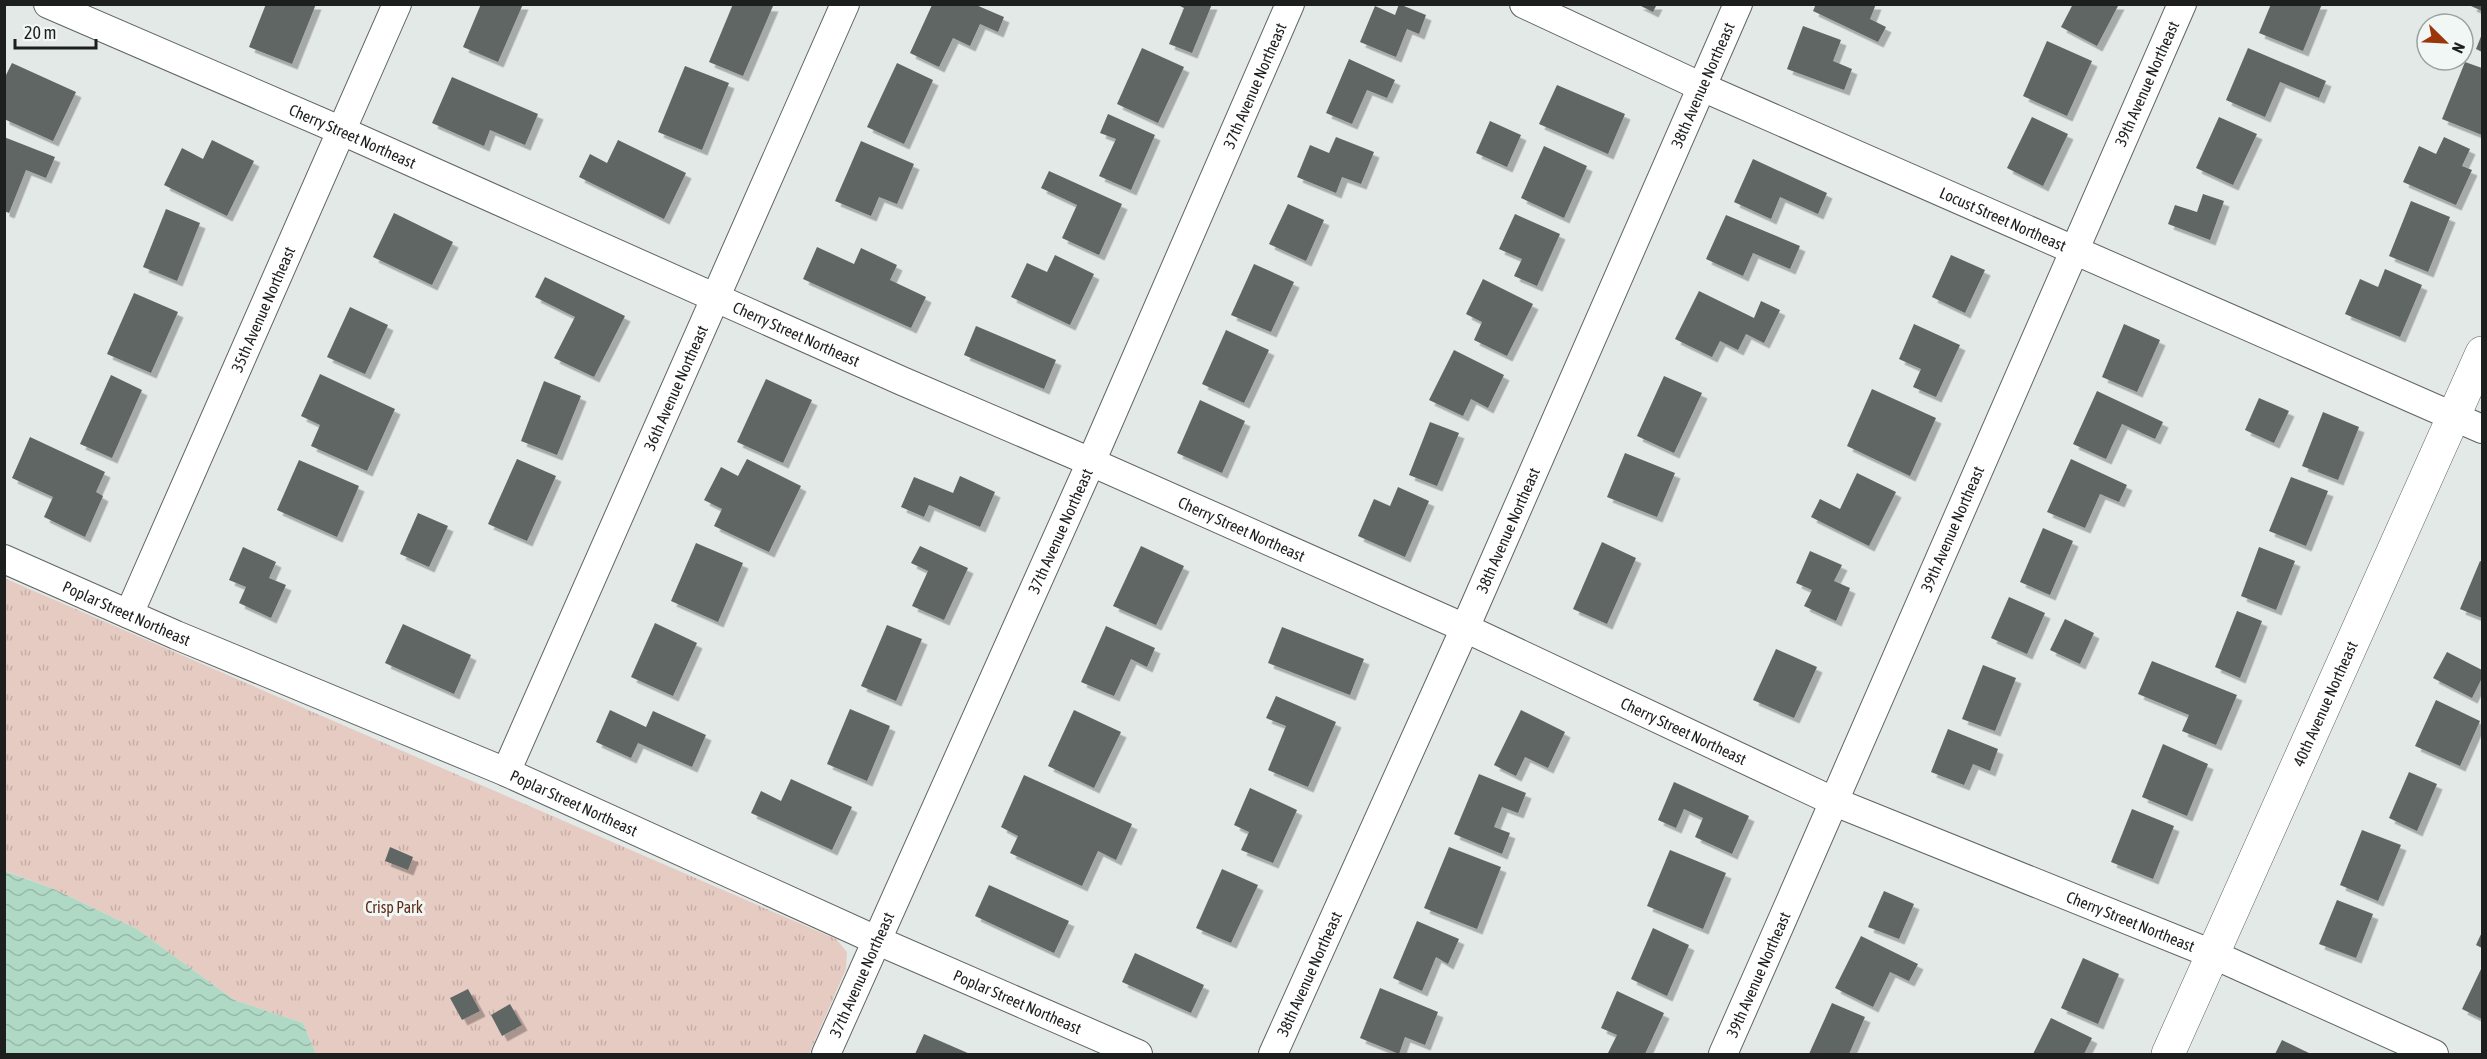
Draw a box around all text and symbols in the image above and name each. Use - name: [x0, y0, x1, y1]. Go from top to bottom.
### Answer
- scale bar: [15, 12, 96, 50]
- north arrow: [2415, 12, 2475, 72]
- street label: 39th Avenue Northeast: [2111, 18, 2182, 149]
- street label: 38th Avenue Northeast: [1667, 19, 1738, 150]
- street label: 37th Avenue Northeast: [1219, 20, 1290, 151]
- text: 20 m: [24, 22, 56, 43]
- text: N: [2449, 40, 2469, 56]
- street label: Cherry Street Northeast: [286, 100, 419, 172]
- street label: Locust Street Northeast: [1937, 183, 2069, 255]
- street label: 35th Avenue Northeast: [228, 243, 299, 375]
- street label: Cherry Street Northeast: [730, 298, 863, 370]
- street label: 36th Avenue Northeast: [640, 322, 711, 453]
- street label: 39th Avenue Northeast: [1917, 463, 1987, 594]
- street label: 38th Avenue Northeast: [1472, 464, 1543, 596]
- street label: 37th Avenue Northeast: [1024, 465, 1096, 596]
- street label: Cherry Street Northeast: [1176, 493, 1308, 565]
- street label: Poplar Street Northeast: [60, 577, 193, 649]
- street label: 40th Avenue Northeast: [2289, 638, 2361, 769]
- street label: Cherry Street Northeast: [1618, 694, 1750, 768]
- street label: Poplar Street Northeast: [508, 766, 641, 840]
- street label: Cherry Street Northeast: [2064, 887, 2198, 955]
- park label: Crisp Park: [365, 898, 423, 917]
- street label: 38th Avenue Northeast: [1273, 908, 1345, 1039]
- street label: 37th Avenue Northeast: [826, 909, 898, 1040]
- street label: 39th Avenue Northeast: [1723, 909, 1794, 1040]
- street label: Poplar Street Northeast: [951, 966, 1085, 1037]

